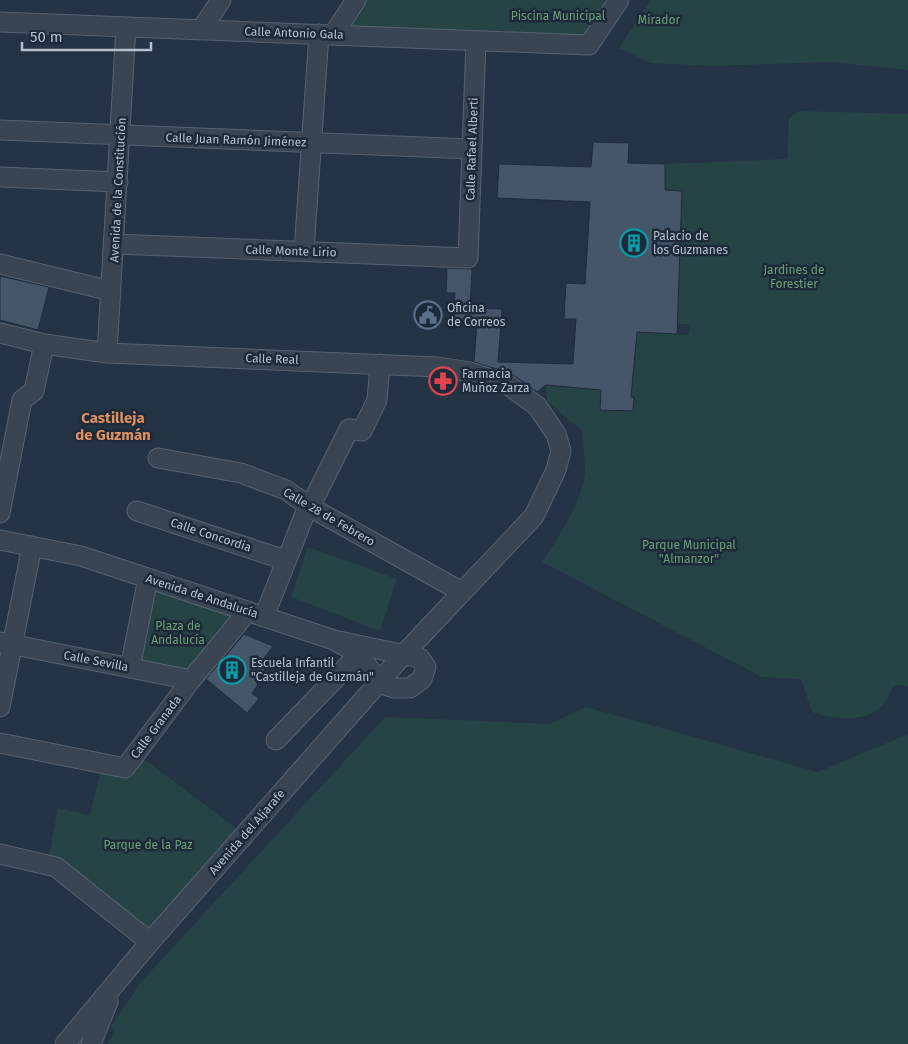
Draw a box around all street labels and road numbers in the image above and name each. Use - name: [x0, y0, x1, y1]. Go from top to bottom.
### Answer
- street label: Calle Antonio Gala: [244, 24, 344, 42]
- street label: Calle Rafael Alberti: [463, 97, 481, 201]
- street label: Avenida de la Constitución: [107, 117, 129, 263]
- street label: Calle Juan Ramón Jiménez: [165, 131, 307, 149]
- street label: Calle Monte Lirio: [245, 242, 337, 260]
- street label: Calle Real: [245, 351, 299, 367]
- street label: Calle 28 de Febrero: [281, 485, 377, 549]
- street label: Calle Concordia: [169, 515, 253, 555]
- street label: Avenida de Andalucía: [144, 571, 260, 621]
- street label: Calle Sevilla: [63, 648, 129, 674]
- street label: Calle Granada: [128, 693, 184, 761]
- street label: Avenida del Aljarafe: [206, 786, 288, 878]

